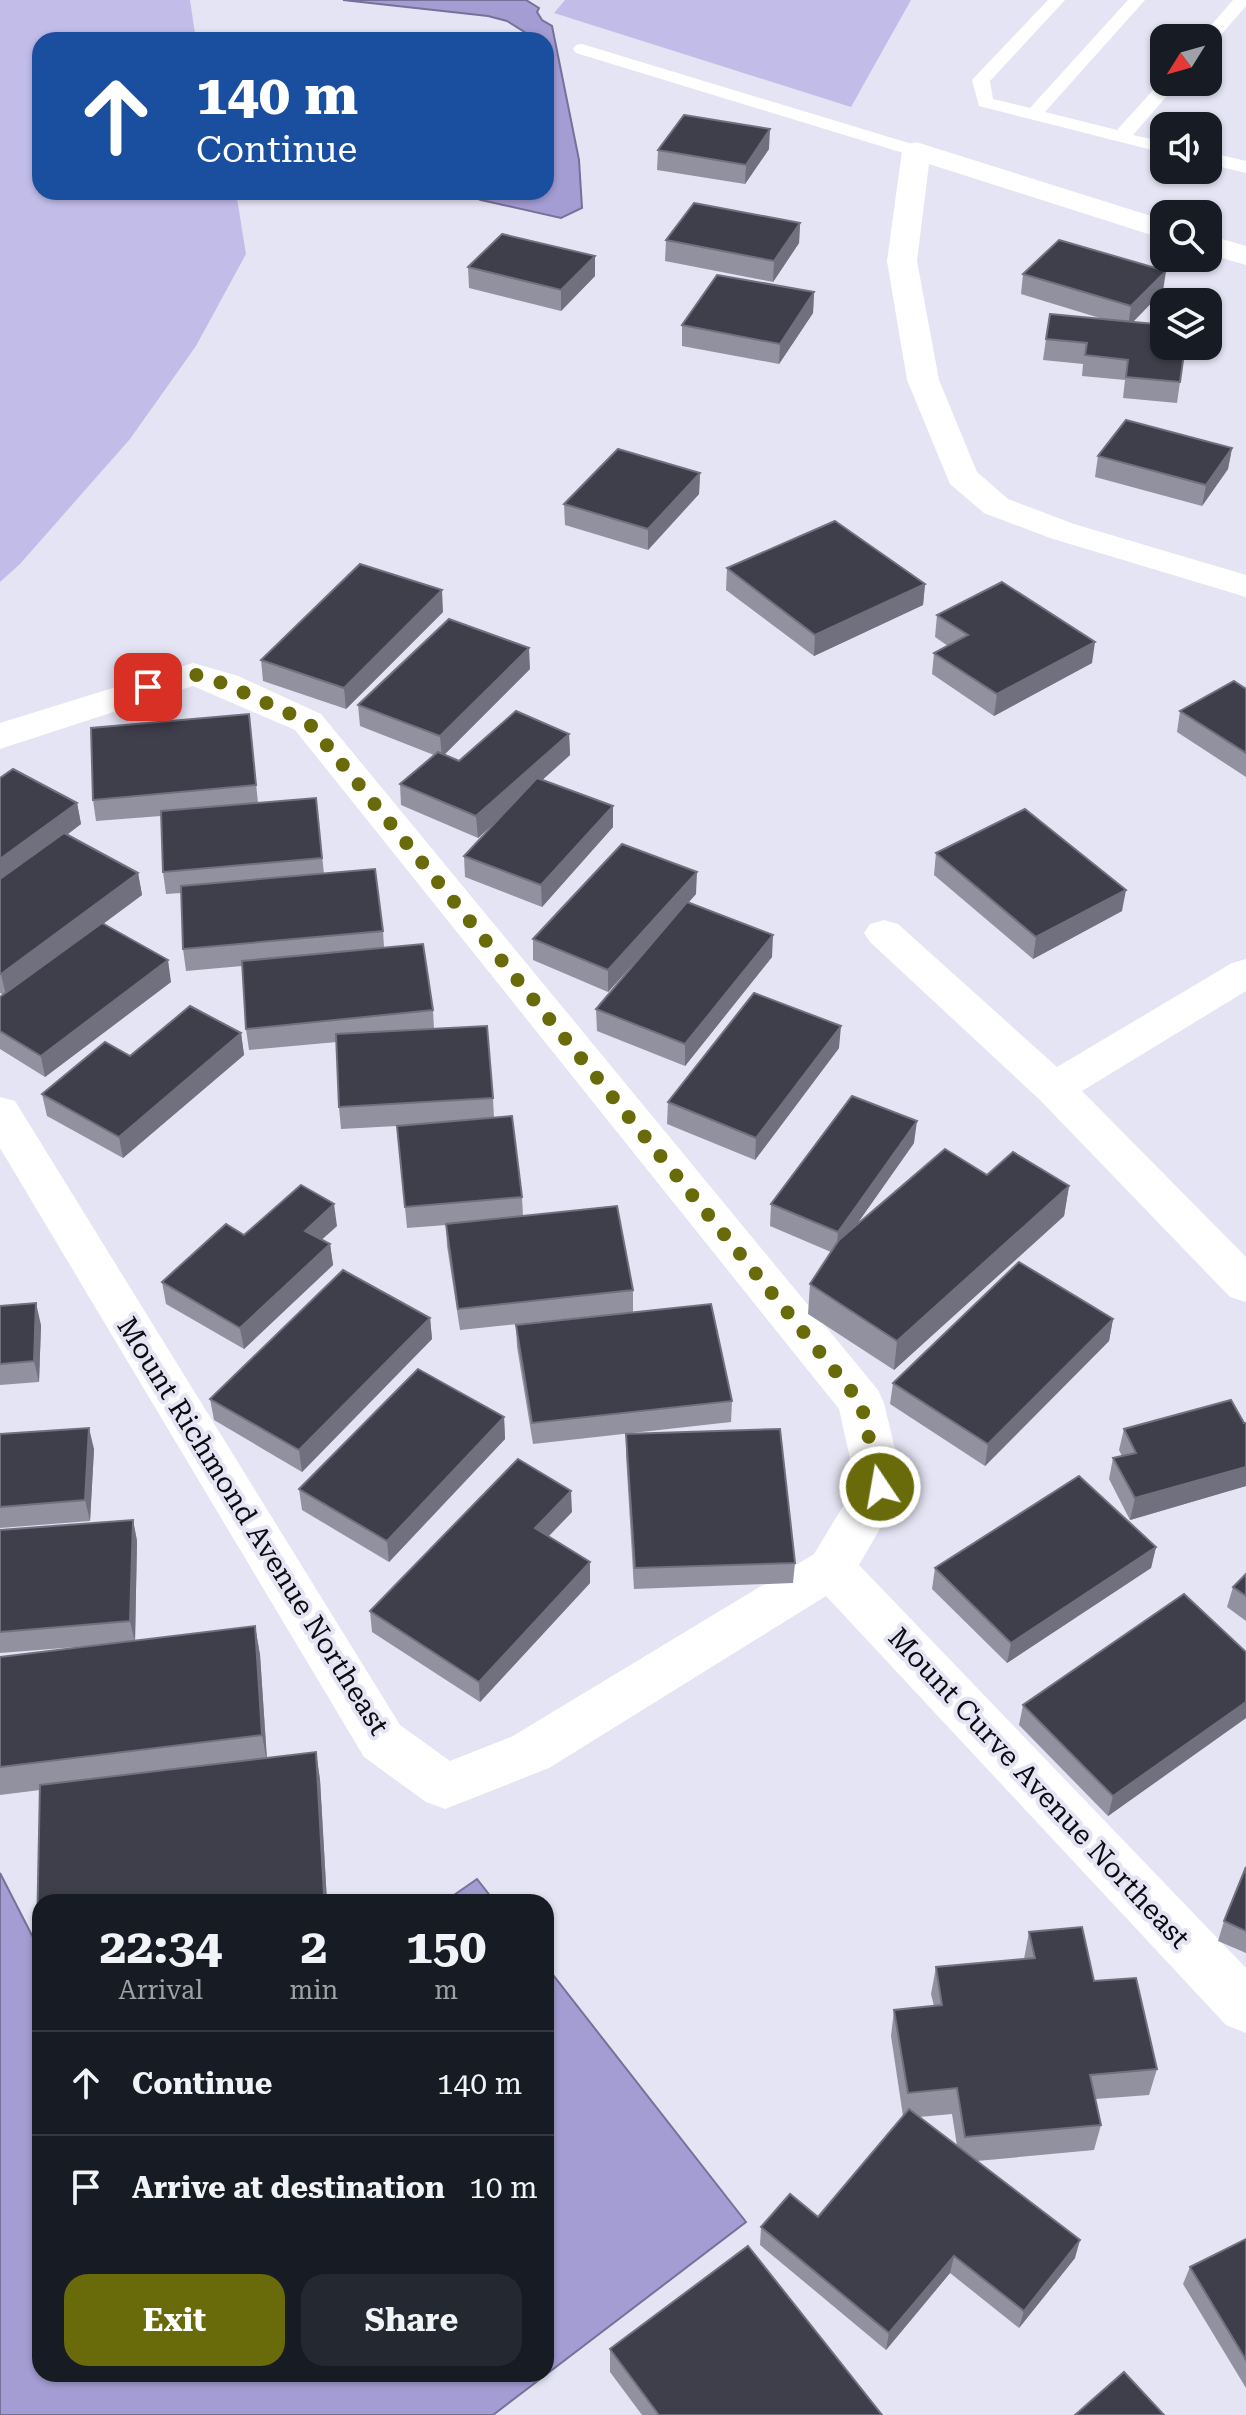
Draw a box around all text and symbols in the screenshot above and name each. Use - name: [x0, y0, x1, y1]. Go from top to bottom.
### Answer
- north arrow: [1150, 24, 1222, 96]
- map controls: [1150, 24, 1222, 360]
- text: 140 m: [196, 62, 358, 128]
- icon: ahead: [64, 64, 168, 168]
- button: sound: [1150, 112, 1222, 184]
- text: Continue: [196, 129, 357, 171]
- button: search: [1150, 200, 1222, 272]
- button: layers: [1150, 288, 1222, 360]
- pin: [114, 653, 182, 721]
- icon: arrive: [126, 665, 170, 709]
- street label: Mount Richmond Avenue Northeast: [110, 1311, 396, 1741]
- position arrow: [838, 1445, 922, 1529]
- street label: Mount Curve Avenue Northeast: [882, 1621, 1196, 1955]
- text: 22:34: [100, 1919, 222, 1975]
- text: 2: [300, 1919, 327, 1975]
- text: 150: [406, 1919, 486, 1975]
- text: Arrival: [119, 1975, 203, 2005]
- text: min: [290, 1975, 338, 2005]
- text: m: [434, 1975, 458, 2005]
- icon: ahead: [64, 2061, 108, 2105]
- text: Continue: [132, 2066, 272, 2101]
- text: 140 m: [437, 2066, 522, 2101]
- icon: arrive: [64, 2165, 108, 2209]
- text: Arrive at destination: [132, 2170, 445, 2205]
- text: 10 m: [469, 2170, 538, 2205]
- button: Exit: [64, 2274, 285, 2366]
- button: Share: [301, 2274, 522, 2366]

